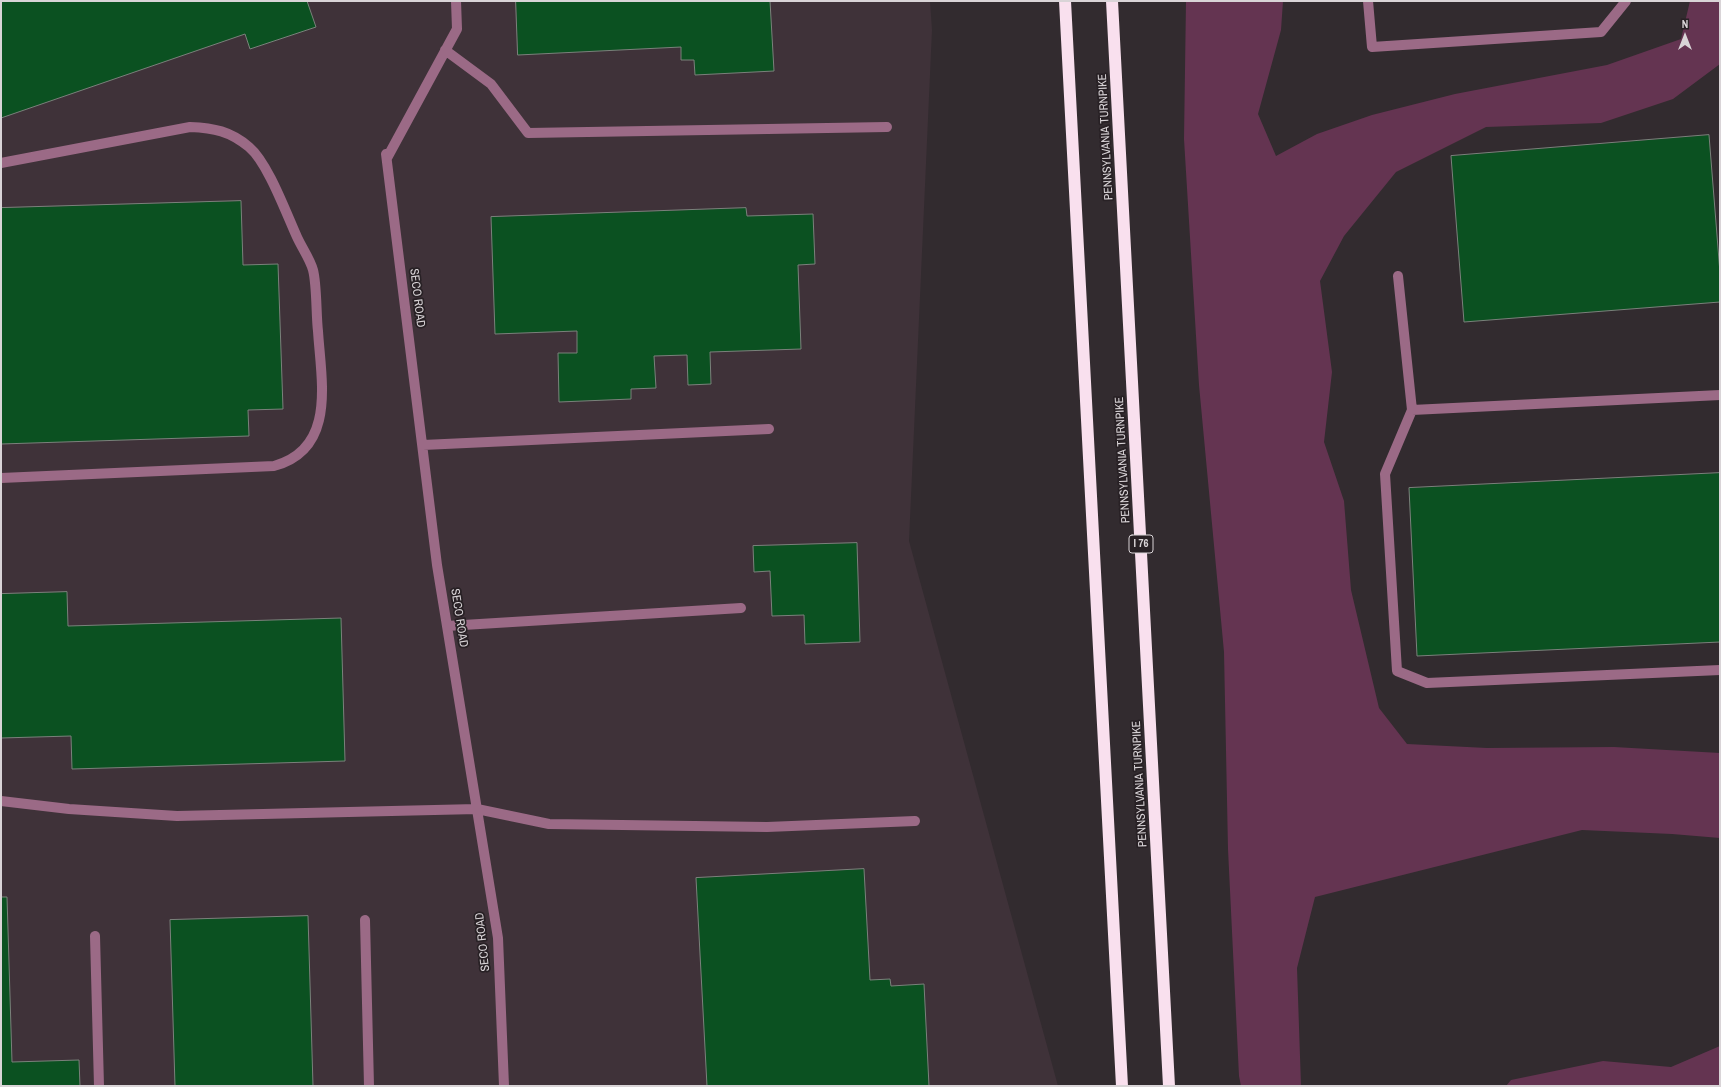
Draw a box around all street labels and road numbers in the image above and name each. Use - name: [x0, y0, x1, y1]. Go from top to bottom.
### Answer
- street label: PENNSYLVANIA TURNPIKE: [1095, 73, 1117, 201]
- street label: SECO ROAD: [406, 268, 428, 328]
- street label: PENNSYLVANIA TURNPIKE: [1112, 396, 1134, 524]
- road number: I 76: [1129, 535, 1153, 553]
- street label: SECO ROAD: [447, 588, 471, 648]
- street label: PENNSYLVANIA TURNPIKE: [1129, 720, 1151, 848]
- street label: SECO ROAD: [473, 912, 493, 972]

